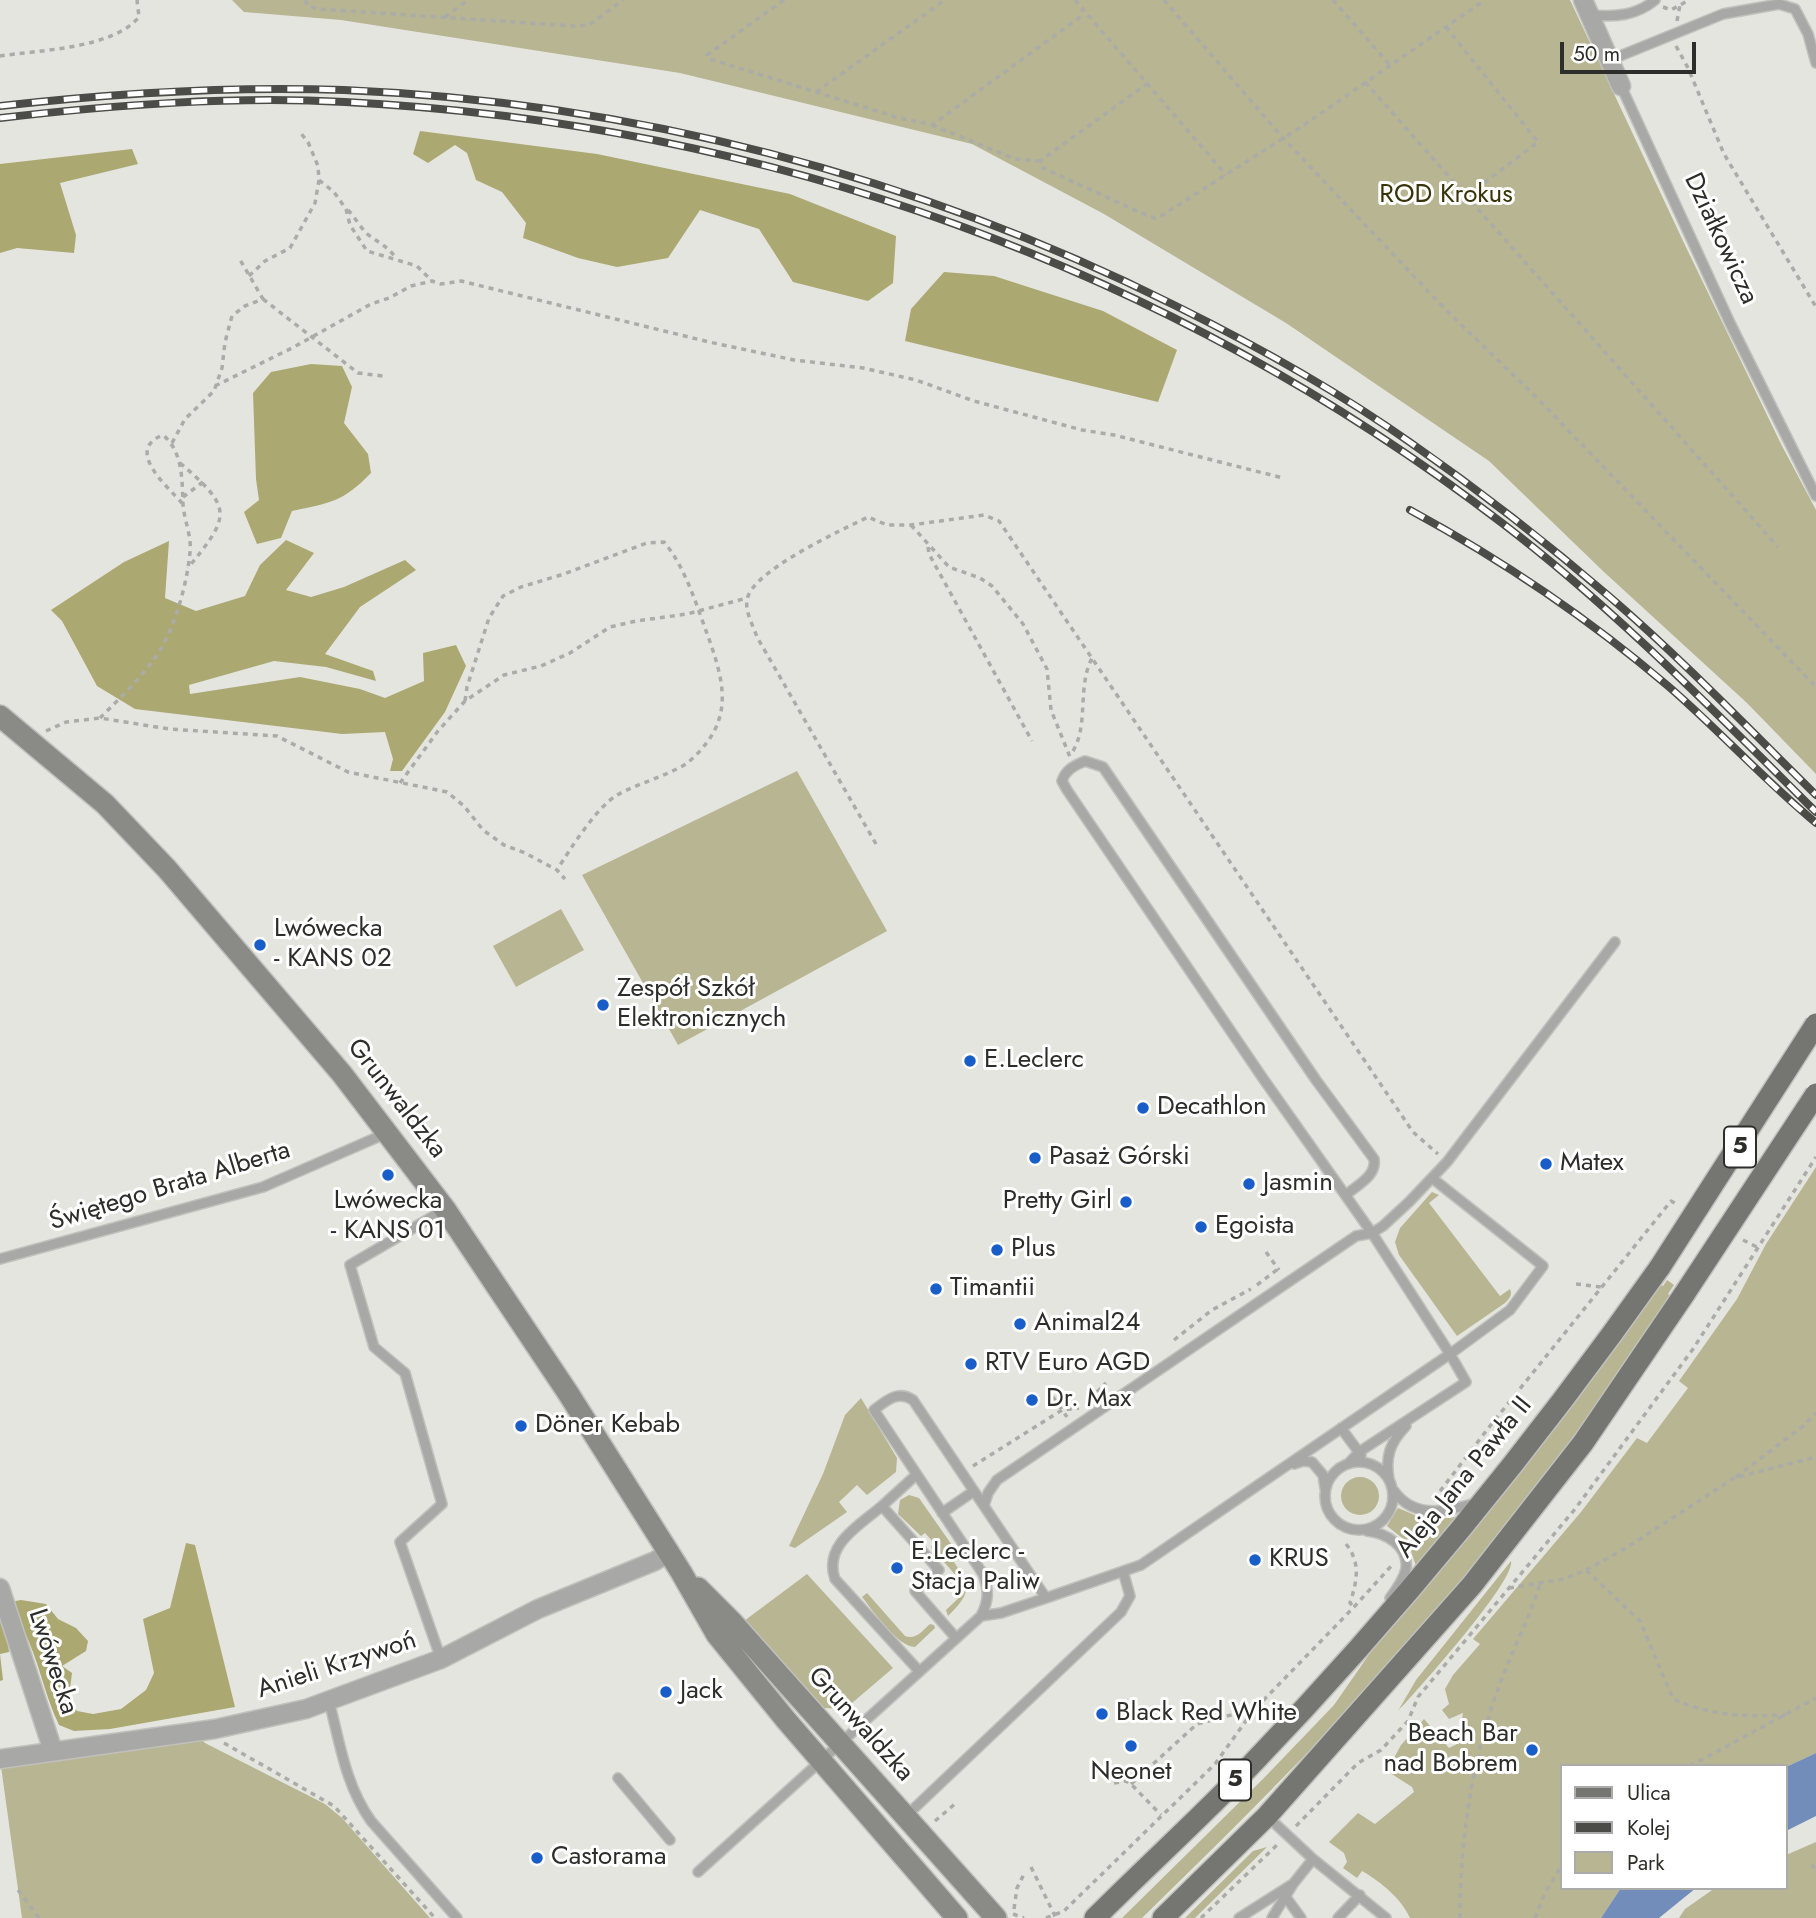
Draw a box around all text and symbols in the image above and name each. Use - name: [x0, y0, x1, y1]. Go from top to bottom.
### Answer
- scale bar: [1564, 28, 1700, 72]
- text: 50 m: [1573, 39, 1620, 69]
- street label: Działkowicza: [1676, 168, 1764, 310]
- park label: ROD Krokus: [1379, 180, 1513, 212]
- place label: Lwówecka - KANS 02: [274, 914, 392, 976]
- marker: Lwówecka - KANS 02: [252, 937, 268, 953]
- place label: Zespół Szkół Elektronicznych: [617, 974, 787, 1036]
- marker: Zespół Szkół Elektronicznych: [595, 997, 611, 1013]
- street label: Grunwaldzka: [340, 1033, 452, 1165]
- place label: E.Leclerc: [984, 1045, 1084, 1077]
- marker: E.Leclerc: [962, 1053, 978, 1069]
- place label: Decathlon: [1157, 1092, 1267, 1124]
- marker: Decathlon: [1135, 1100, 1151, 1116]
- road number: 5: [1724, 1126, 1756, 1168]
- street label: Świętego Brata Alberta: [46, 1136, 294, 1238]
- place label: Pasaż Górski: [1049, 1142, 1190, 1174]
- place label: Matex: [1560, 1148, 1624, 1180]
- marker: Pasaż Górski: [1027, 1150, 1043, 1166]
- marker: Matex: [1538, 1156, 1554, 1172]
- marker: Lwówecka - KANS 01: [380, 1167, 396, 1183]
- place label: Jasmin: [1263, 1168, 1333, 1200]
- marker: Jasmin: [1241, 1176, 1257, 1192]
- place label: Lwówecka - KANS 01: [331, 1186, 445, 1248]
- place label: Pretty Girl: [1003, 1186, 1112, 1218]
- marker: Pretty Girl: [1118, 1194, 1134, 1210]
- place label: Egoista: [1215, 1211, 1294, 1243]
- marker: Egoista: [1193, 1219, 1209, 1235]
- place label: Plus: [1011, 1234, 1055, 1266]
- marker: Plus: [989, 1242, 1005, 1258]
- place label: Timantii: [950, 1273, 1035, 1305]
- marker: Timantii: [928, 1281, 944, 1297]
- place label: Animal24: [1034, 1308, 1140, 1340]
- marker: Animal24: [1012, 1316, 1028, 1332]
- place label: RTV Euro AGD: [985, 1348, 1150, 1380]
- marker: RTV Euro AGD: [963, 1356, 979, 1372]
- place label: Dr. Max: [1046, 1384, 1131, 1416]
- street label: Aleja Jana Pawła II: [1390, 1391, 1540, 1565]
- marker: Dr. Max: [1024, 1392, 1040, 1408]
- place label: Döner Kebab: [535, 1410, 680, 1442]
- marker: Döner Kebab: [513, 1418, 529, 1434]
- place label: E.Leclerc - Stacja Paliw: [911, 1537, 1040, 1598]
- place label: KRUS: [1269, 1544, 1329, 1576]
- marker: KRUS: [1247, 1552, 1263, 1568]
- marker: E.Leclerc - Stacja Paliw: [889, 1560, 905, 1576]
- street label: Lwówecka: [20, 1606, 84, 1718]
- street label: Anieli Krzywoń: [253, 1626, 421, 1706]
- street label: Grunwaldzka: [801, 1661, 919, 1789]
- place label: Jack: [680, 1676, 723, 1708]
- marker: Jack: [658, 1684, 674, 1700]
- place label: Black Red White: [1116, 1698, 1297, 1730]
- marker: Black Red White: [1094, 1706, 1110, 1722]
- place label: Beach Bar nad Bobrem: [1384, 1719, 1518, 1780]
- marker: Neonet: [1123, 1738, 1139, 1754]
- marker: Beach Bar nad Bobrem: [1524, 1742, 1540, 1758]
- place label: Neonet: [1090, 1757, 1172, 1789]
- road number: 5: [1219, 1760, 1251, 1800]
- legend: [1560, 1764, 1788, 1890]
- text: Ulica: [1627, 1778, 1671, 1808]
- text: Kolej: [1627, 1813, 1671, 1843]
- place label: Castorama: [551, 1842, 666, 1874]
- text: Park: [1627, 1848, 1664, 1878]
- marker: Castorama: [529, 1850, 545, 1866]

